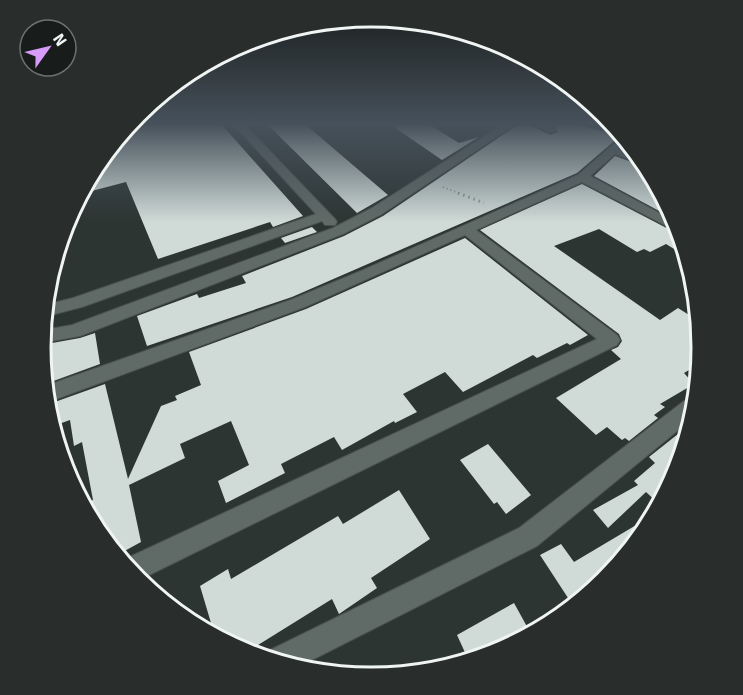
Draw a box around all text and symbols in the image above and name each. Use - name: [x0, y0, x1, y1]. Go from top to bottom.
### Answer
- north arrow: [18, 18, 78, 78]
- text: N: [48, 30, 71, 50]

